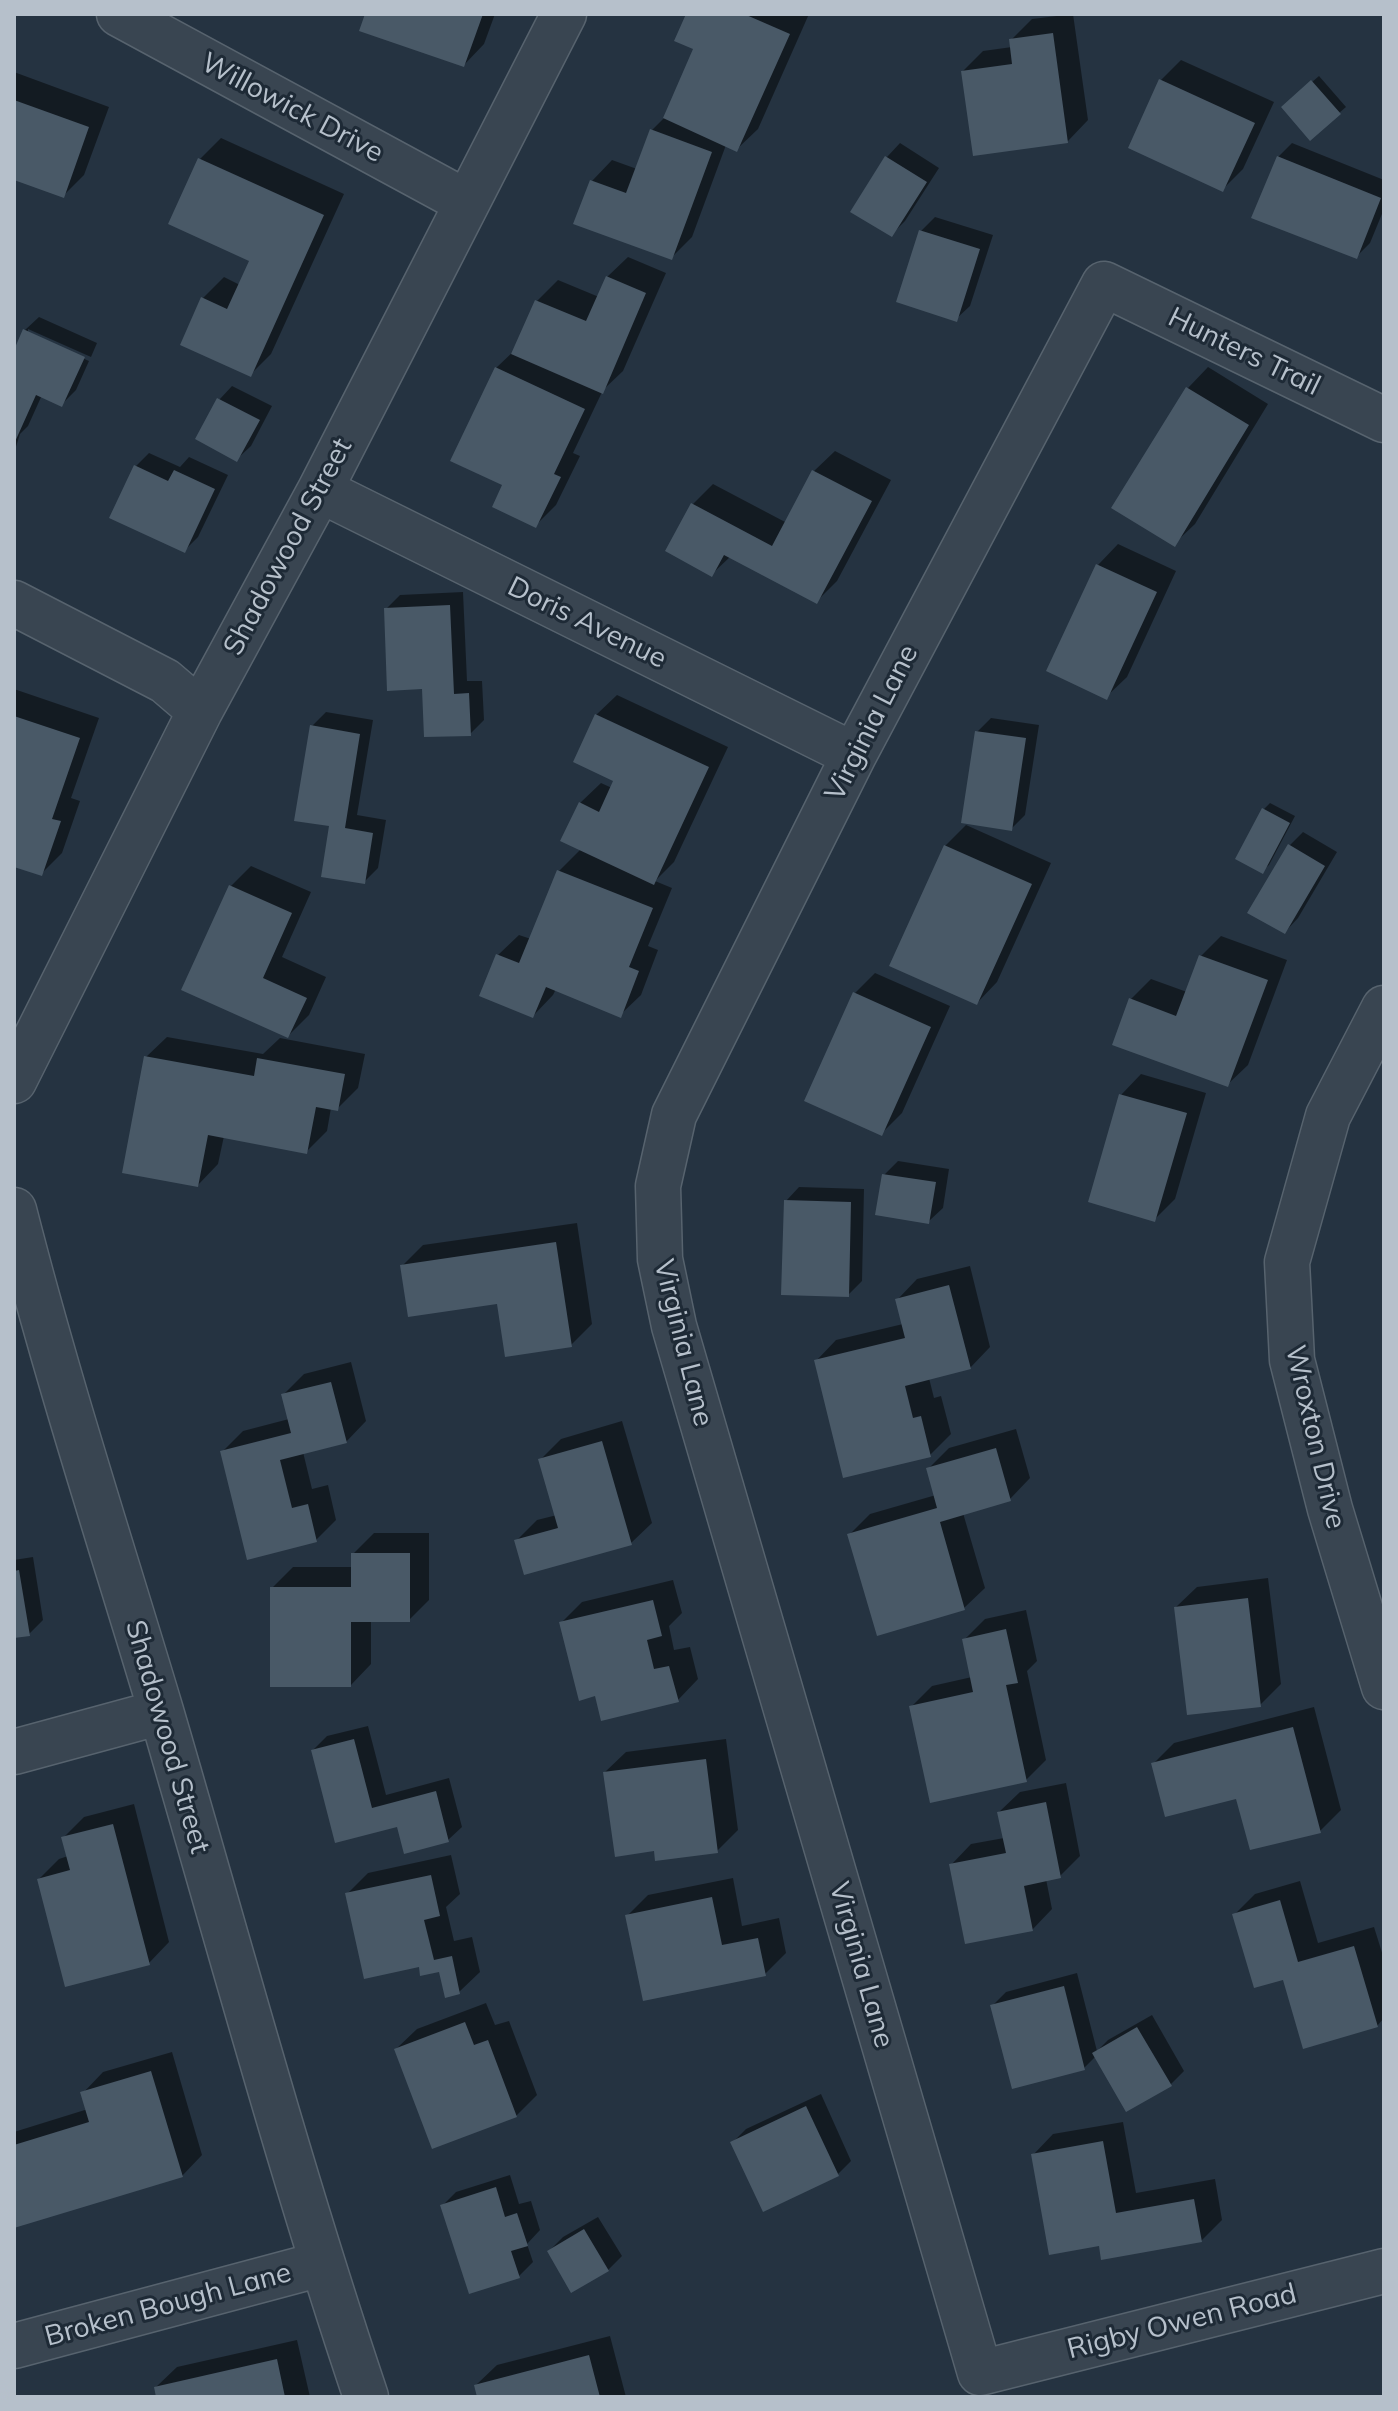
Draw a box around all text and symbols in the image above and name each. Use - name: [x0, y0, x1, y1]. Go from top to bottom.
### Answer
- street label: Willowick Drive: [195, 46, 389, 170]
- street label: Hunters Trail: [1162, 301, 1326, 403]
- street label: Shadowood Street: [217, 433, 359, 661]
- street label: Doris Avenue: [502, 570, 672, 676]
- street label: Virginia Lane: [818, 639, 926, 807]
- street label: Virginia Lane: [646, 1256, 720, 1430]
- street label: Wroxton Drive: [1278, 1342, 1352, 1532]
- street label: Shadowood Street: [118, 1617, 216, 1857]
- street label: Virginia Lane: [821, 1878, 901, 2052]
- street label: Broken Bough Lane: [41, 2256, 295, 2354]
- street label: Rigby Owen Road: [1064, 2277, 1300, 2367]

